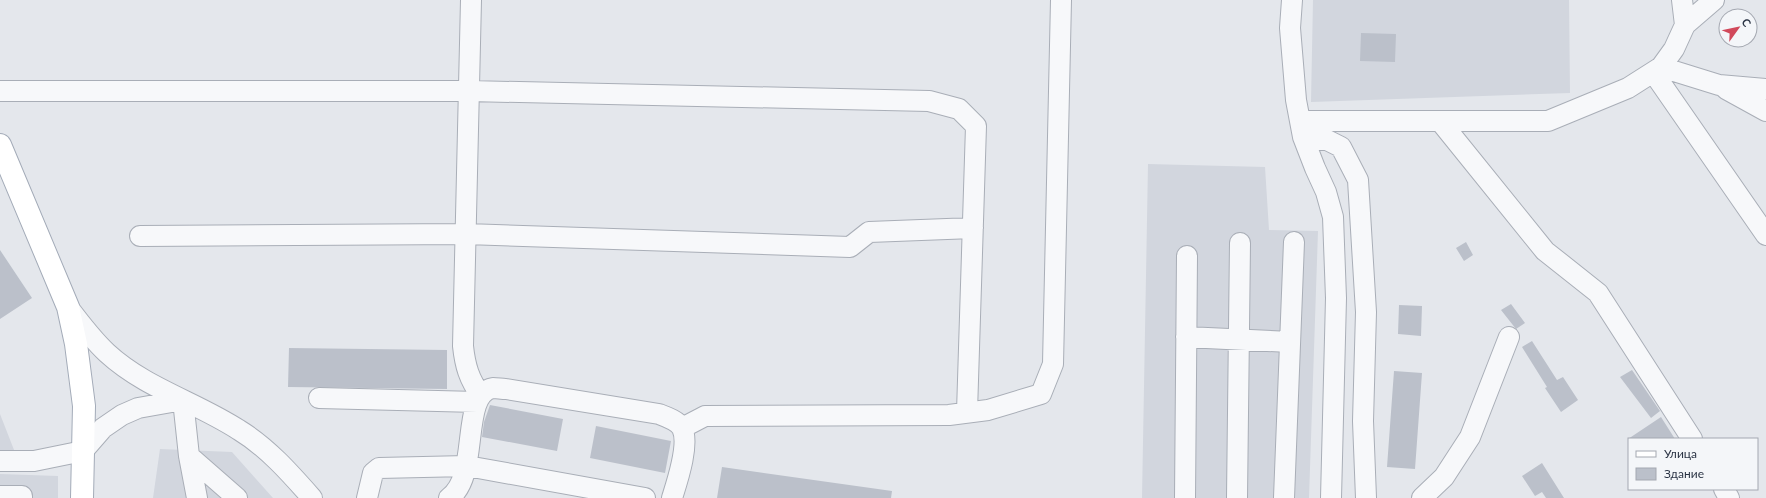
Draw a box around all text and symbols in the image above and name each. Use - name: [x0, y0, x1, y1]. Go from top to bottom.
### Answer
- north arrow: [1718, 8, 1758, 48]
- text: С: [1739, 16, 1755, 29]
- legend: [1628, 438, 1758, 490]
- text: Улица: [1664, 446, 1697, 461]
- text: Здание: [1664, 466, 1704, 481]

